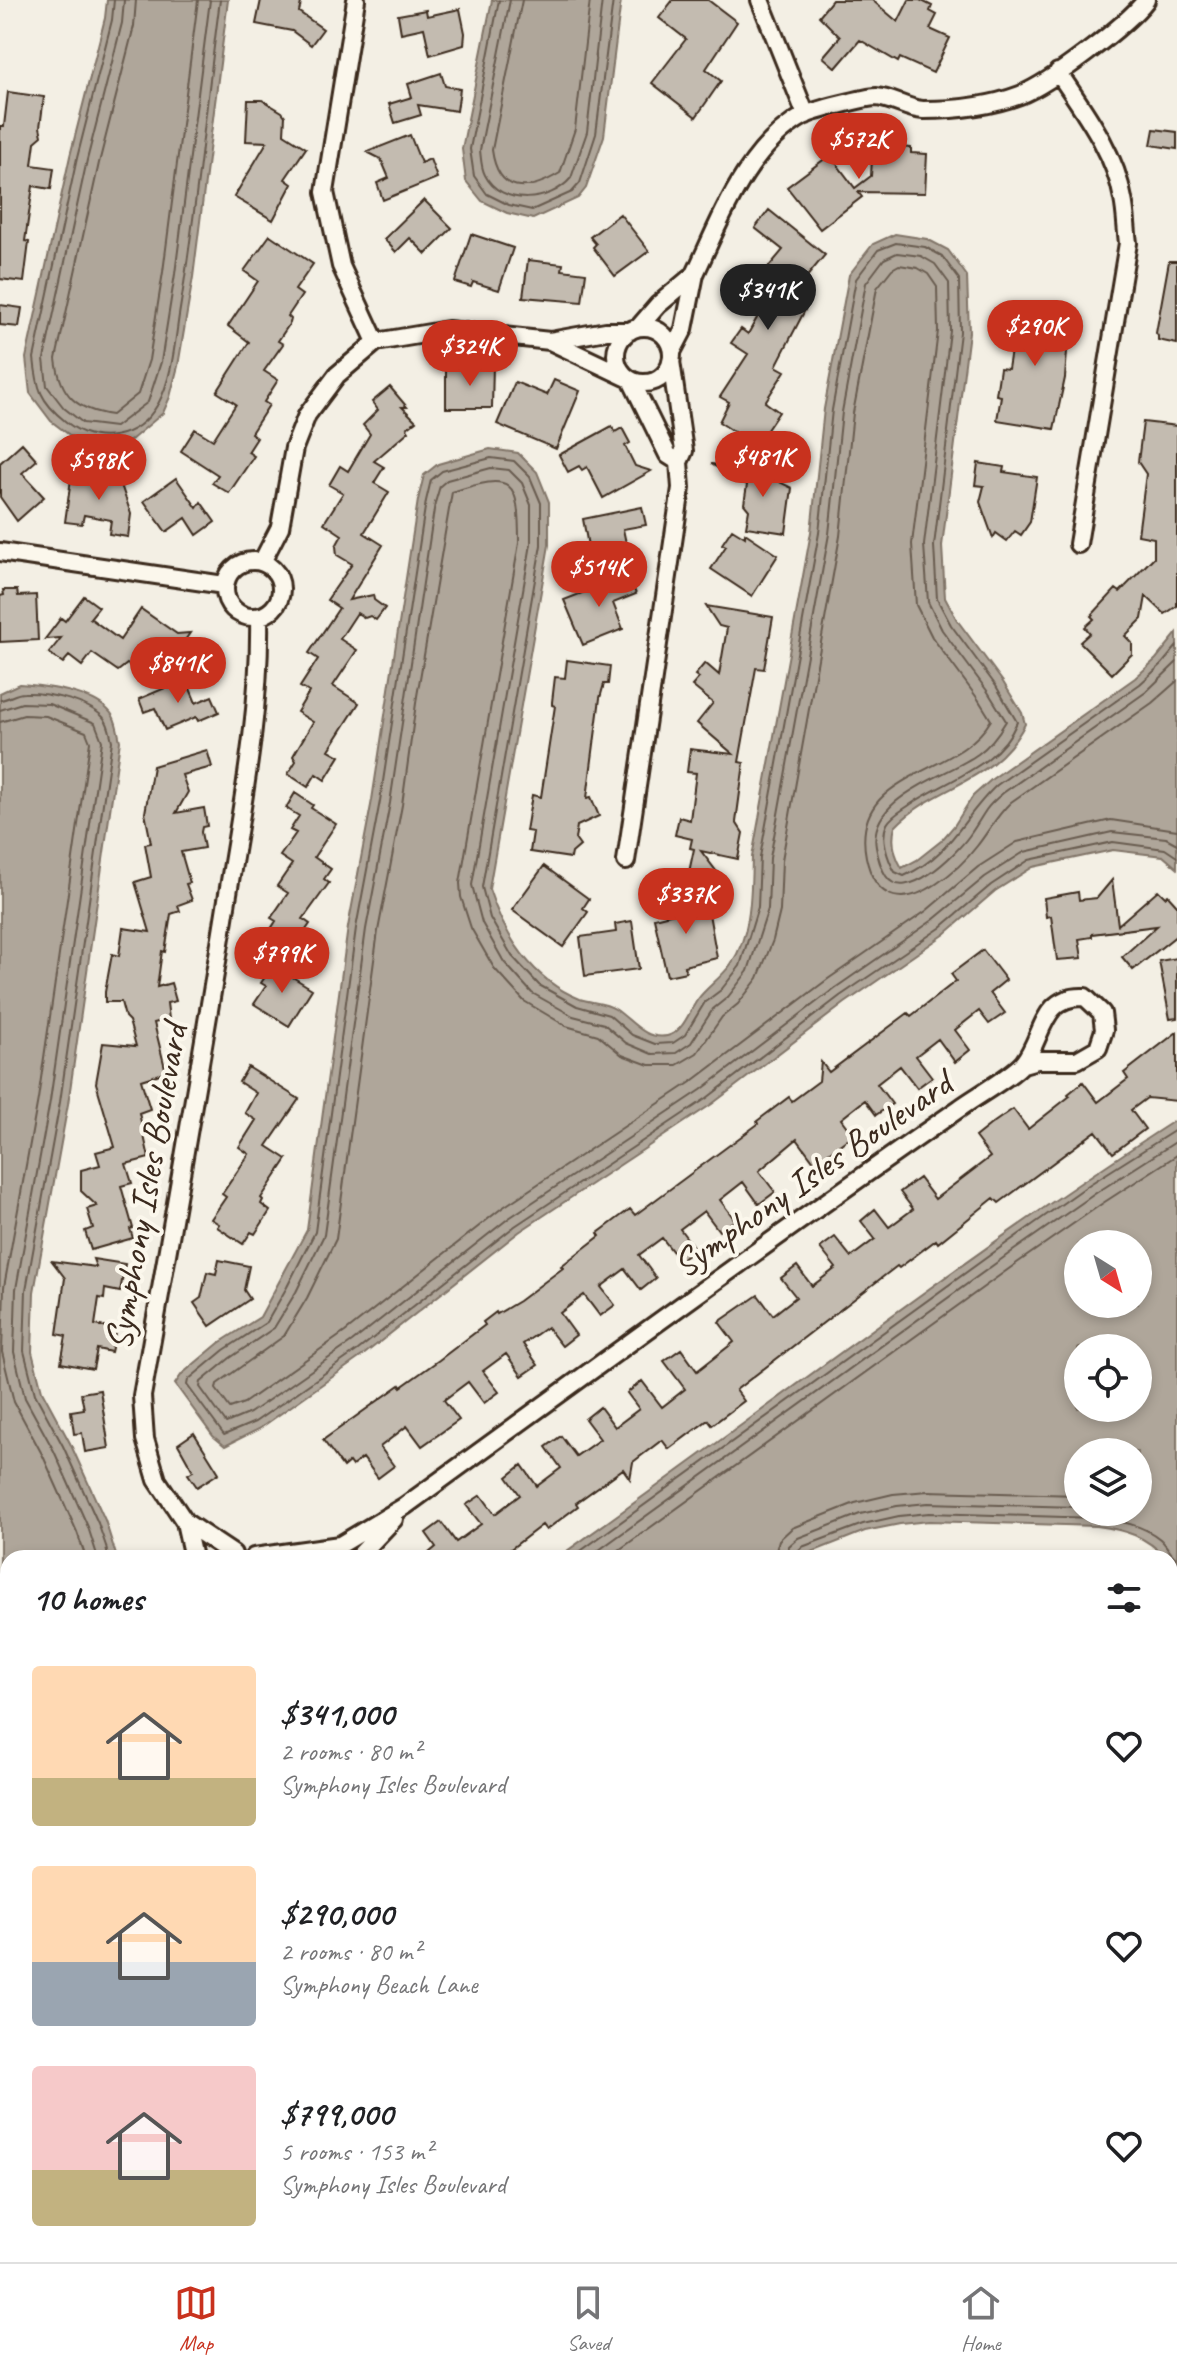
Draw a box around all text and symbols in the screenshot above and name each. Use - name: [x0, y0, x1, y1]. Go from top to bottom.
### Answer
- pin: $572K: [803, 113, 915, 181]
- text: $572K: [829, 122, 889, 155]
- pin: $341K: [712, 264, 824, 332]
- text: $341K: [738, 273, 798, 306]
- pin: $290K: [979, 300, 1091, 368]
- text: $290K: [1005, 309, 1065, 342]
- pin: $324K: [414, 320, 526, 388]
- text: $324K: [440, 329, 500, 362]
- pin: $481K: [707, 431, 819, 499]
- pin: $598K: [43, 434, 155, 502]
- text: $481K: [733, 440, 793, 473]
- text: $598K: [69, 443, 129, 476]
- pin: $514K: [543, 541, 655, 609]
- text: $514K: [569, 550, 629, 583]
- pin: $841K: [122, 637, 234, 705]
- text: $841K: [148, 646, 208, 679]
- pin: $337K: [630, 868, 742, 936]
- text: $337K: [656, 877, 716, 910]
- pin: $799K: [226, 927, 338, 995]
- text: $799K: [252, 936, 312, 969]
- street label: Symphony Isles Boulevard: [94, 1014, 199, 1354]
- street label: Symphony Isles Boulevard: [663, 1057, 966, 1288]
- north arrow: [1064, 1230, 1152, 1318]
- map controls: [1064, 1230, 1152, 1526]
- button: locate: [1064, 1334, 1152, 1422]
- button: layers: [1064, 1438, 1152, 1526]
- icon: filters: [1102, 1576, 1146, 1620]
- text: 10 homes: [32, 1577, 143, 1620]
- text: $341,000: [280, 1692, 394, 1735]
- icon: home: [96, 1698, 192, 1794]
- icon: heart: [1102, 1724, 1146, 1768]
- text: 2 rooms · 80 m²: [280, 1735, 421, 1768]
- text: Symphony Isles Boulevard: [280, 1768, 506, 1801]
- text: $290,000: [280, 1892, 393, 1935]
- icon: home: [96, 1898, 192, 1994]
- icon: heart: [1102, 1924, 1146, 1968]
- text: 2 rooms · 80 m²: [280, 1935, 421, 1968]
- text: Symphony Beach Lane: [280, 1968, 478, 2001]
- text: $799,000: [280, 2092, 393, 2135]
- icon: home: [96, 2098, 192, 2194]
- icon: heart: [1102, 2124, 1146, 2168]
- text: 5 rooms · 153 m²: [280, 2135, 432, 2168]
- text: Symphony Isles Boulevard: [280, 2168, 506, 2201]
- tab: Map: [174, 2281, 218, 2357]
- tab: Saved: [566, 2281, 610, 2357]
- tab: Home: [959, 2281, 1003, 2357]

